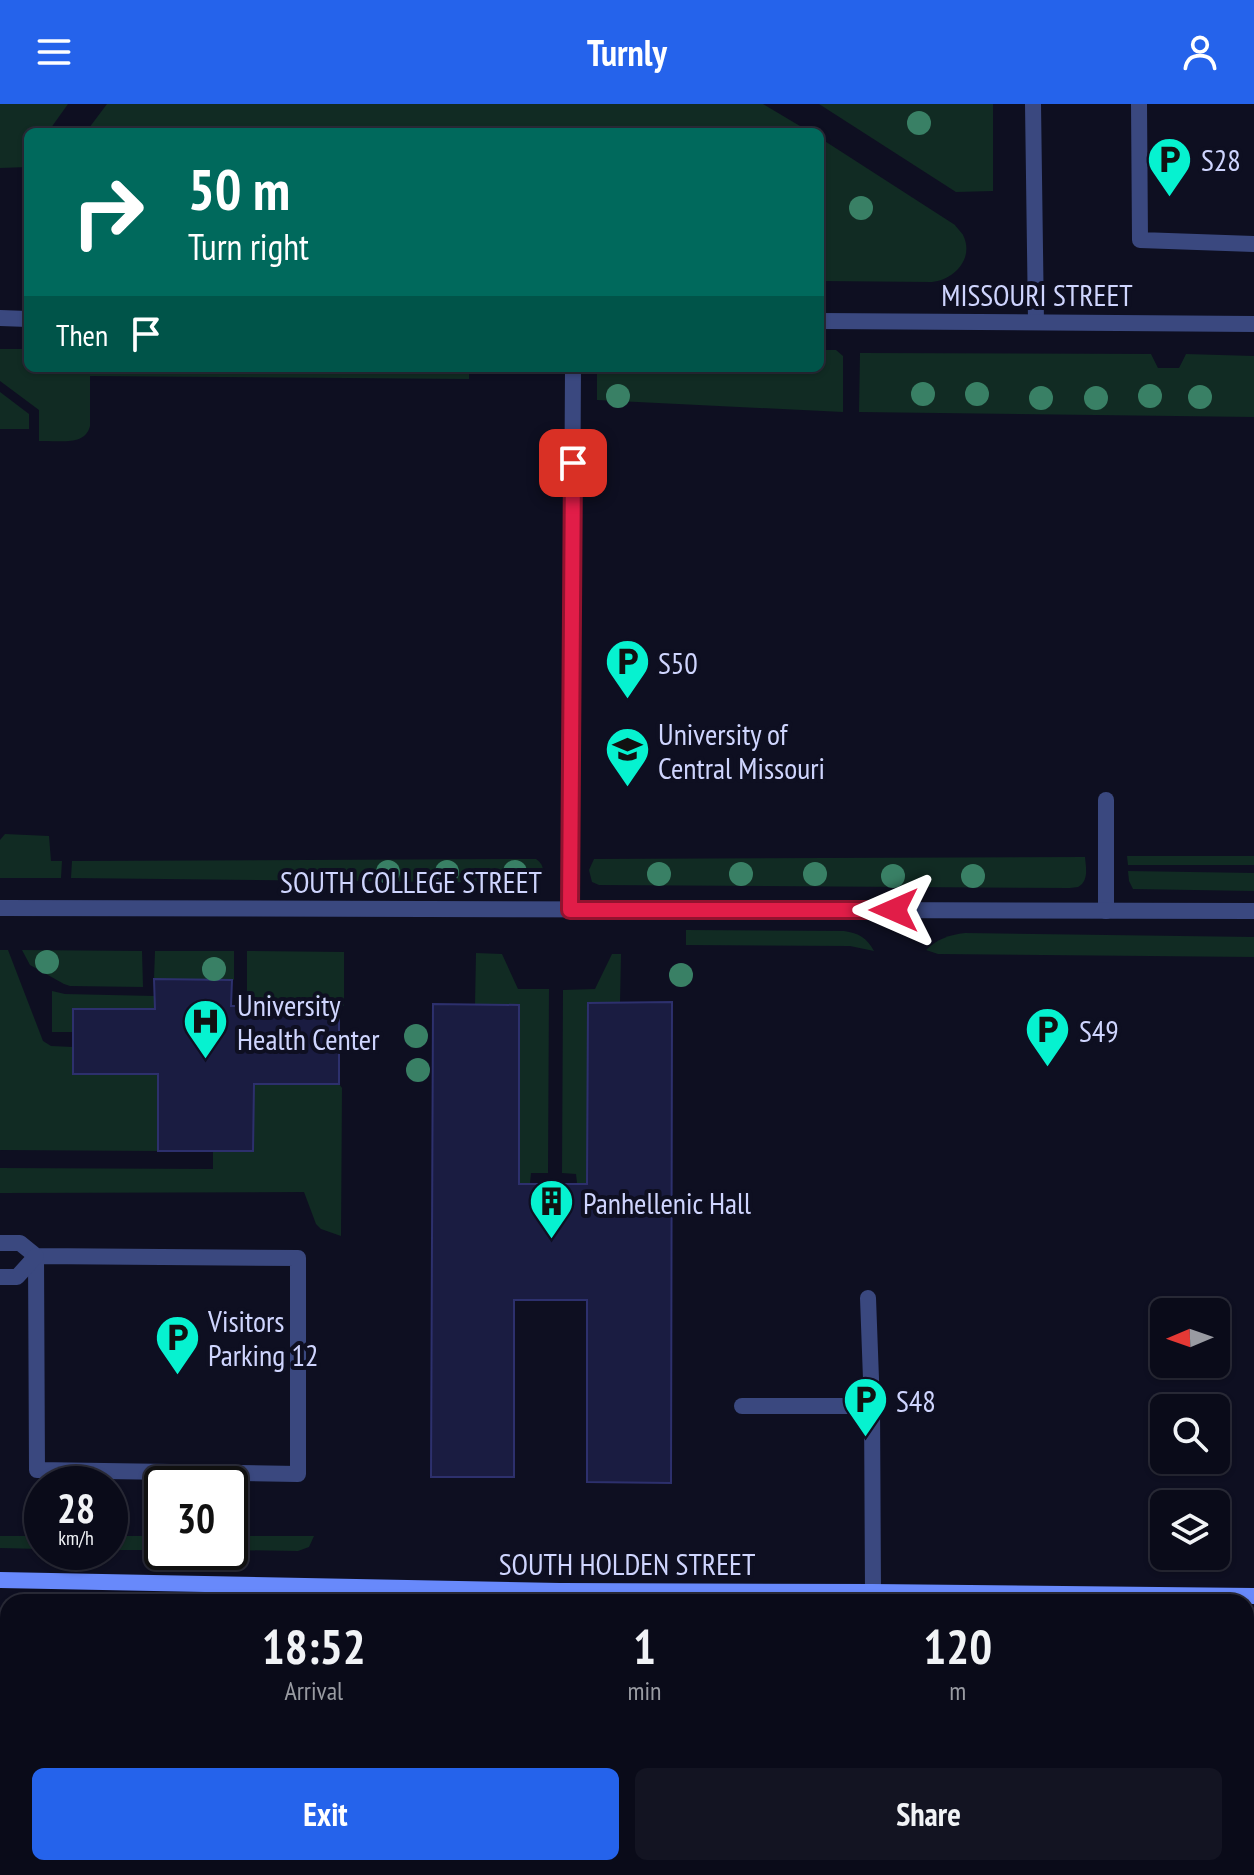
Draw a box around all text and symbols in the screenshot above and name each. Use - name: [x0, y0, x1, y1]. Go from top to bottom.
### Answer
- text: Turnly: [587, 29, 667, 76]
- icon: menu: [32, 30, 76, 74]
- icon: person: [1178, 30, 1222, 74]
- parking icon: S28: [1146, 135, 1194, 198]
- place label: S28: [1201, 140, 1241, 179]
- text: 50 m: [188, 153, 290, 225]
- icon: right: [56, 160, 160, 264]
- text: Turn right: [188, 223, 309, 270]
- street label: MISSOURI STREET: [941, 275, 1133, 314]
- icon: arrive: [124, 312, 168, 356]
- text: Then: [56, 315, 108, 354]
- pin: [539, 429, 607, 497]
- icon: arrive: [551, 441, 595, 485]
- parking icon: S50: [603, 638, 651, 701]
- place label: S50: [658, 643, 698, 682]
- place label: University of Central Missouri: [658, 714, 825, 787]
- school or university icon: University of Central Missouri: [603, 726, 651, 789]
- street label: SOUTH COLLEGE STREET: [280, 862, 542, 901]
- position arrow: [852, 868, 936, 952]
- place label: University Health Center: [237, 985, 380, 1058]
- hospital icon: University Health Center: [182, 997, 230, 1060]
- parking icon: S49: [1024, 1006, 1072, 1069]
- place label: S49: [1079, 1011, 1119, 1050]
- building icon: Panhellenic Hall: [528, 1178, 576, 1241]
- place label: Panhellenic Hall: [583, 1183, 751, 1222]
- north arrow: [1150, 1298, 1230, 1378]
- map controls: [1150, 1298, 1230, 1570]
- place label: Visitors Parking 12: [207, 1301, 319, 1374]
- parking icon: Visitors Parking 12: [153, 1313, 201, 1376]
- parking icon: S48: [841, 1376, 889, 1439]
- place label: S48: [896, 1381, 936, 1420]
- button: search: [1150, 1394, 1230, 1474]
- speed limit sign: 30: [144, 1466, 248, 1570]
- text: 28: [57, 1482, 95, 1534]
- button: layers: [1150, 1490, 1230, 1570]
- text: km/h: [58, 1525, 94, 1551]
- street label: SOUTH HOLDEN STREET: [499, 1544, 755, 1583]
- text: 18:52: [262, 1615, 366, 1677]
- text: 1: [633, 1615, 656, 1677]
- text: 120: [923, 1615, 992, 1677]
- text: Arrival: [284, 1674, 343, 1707]
- text: min: [627, 1674, 661, 1707]
- text: m: [949, 1674, 966, 1707]
- button: Exit: [32, 1768, 619, 1860]
- button: Share: [635, 1768, 1222, 1860]

